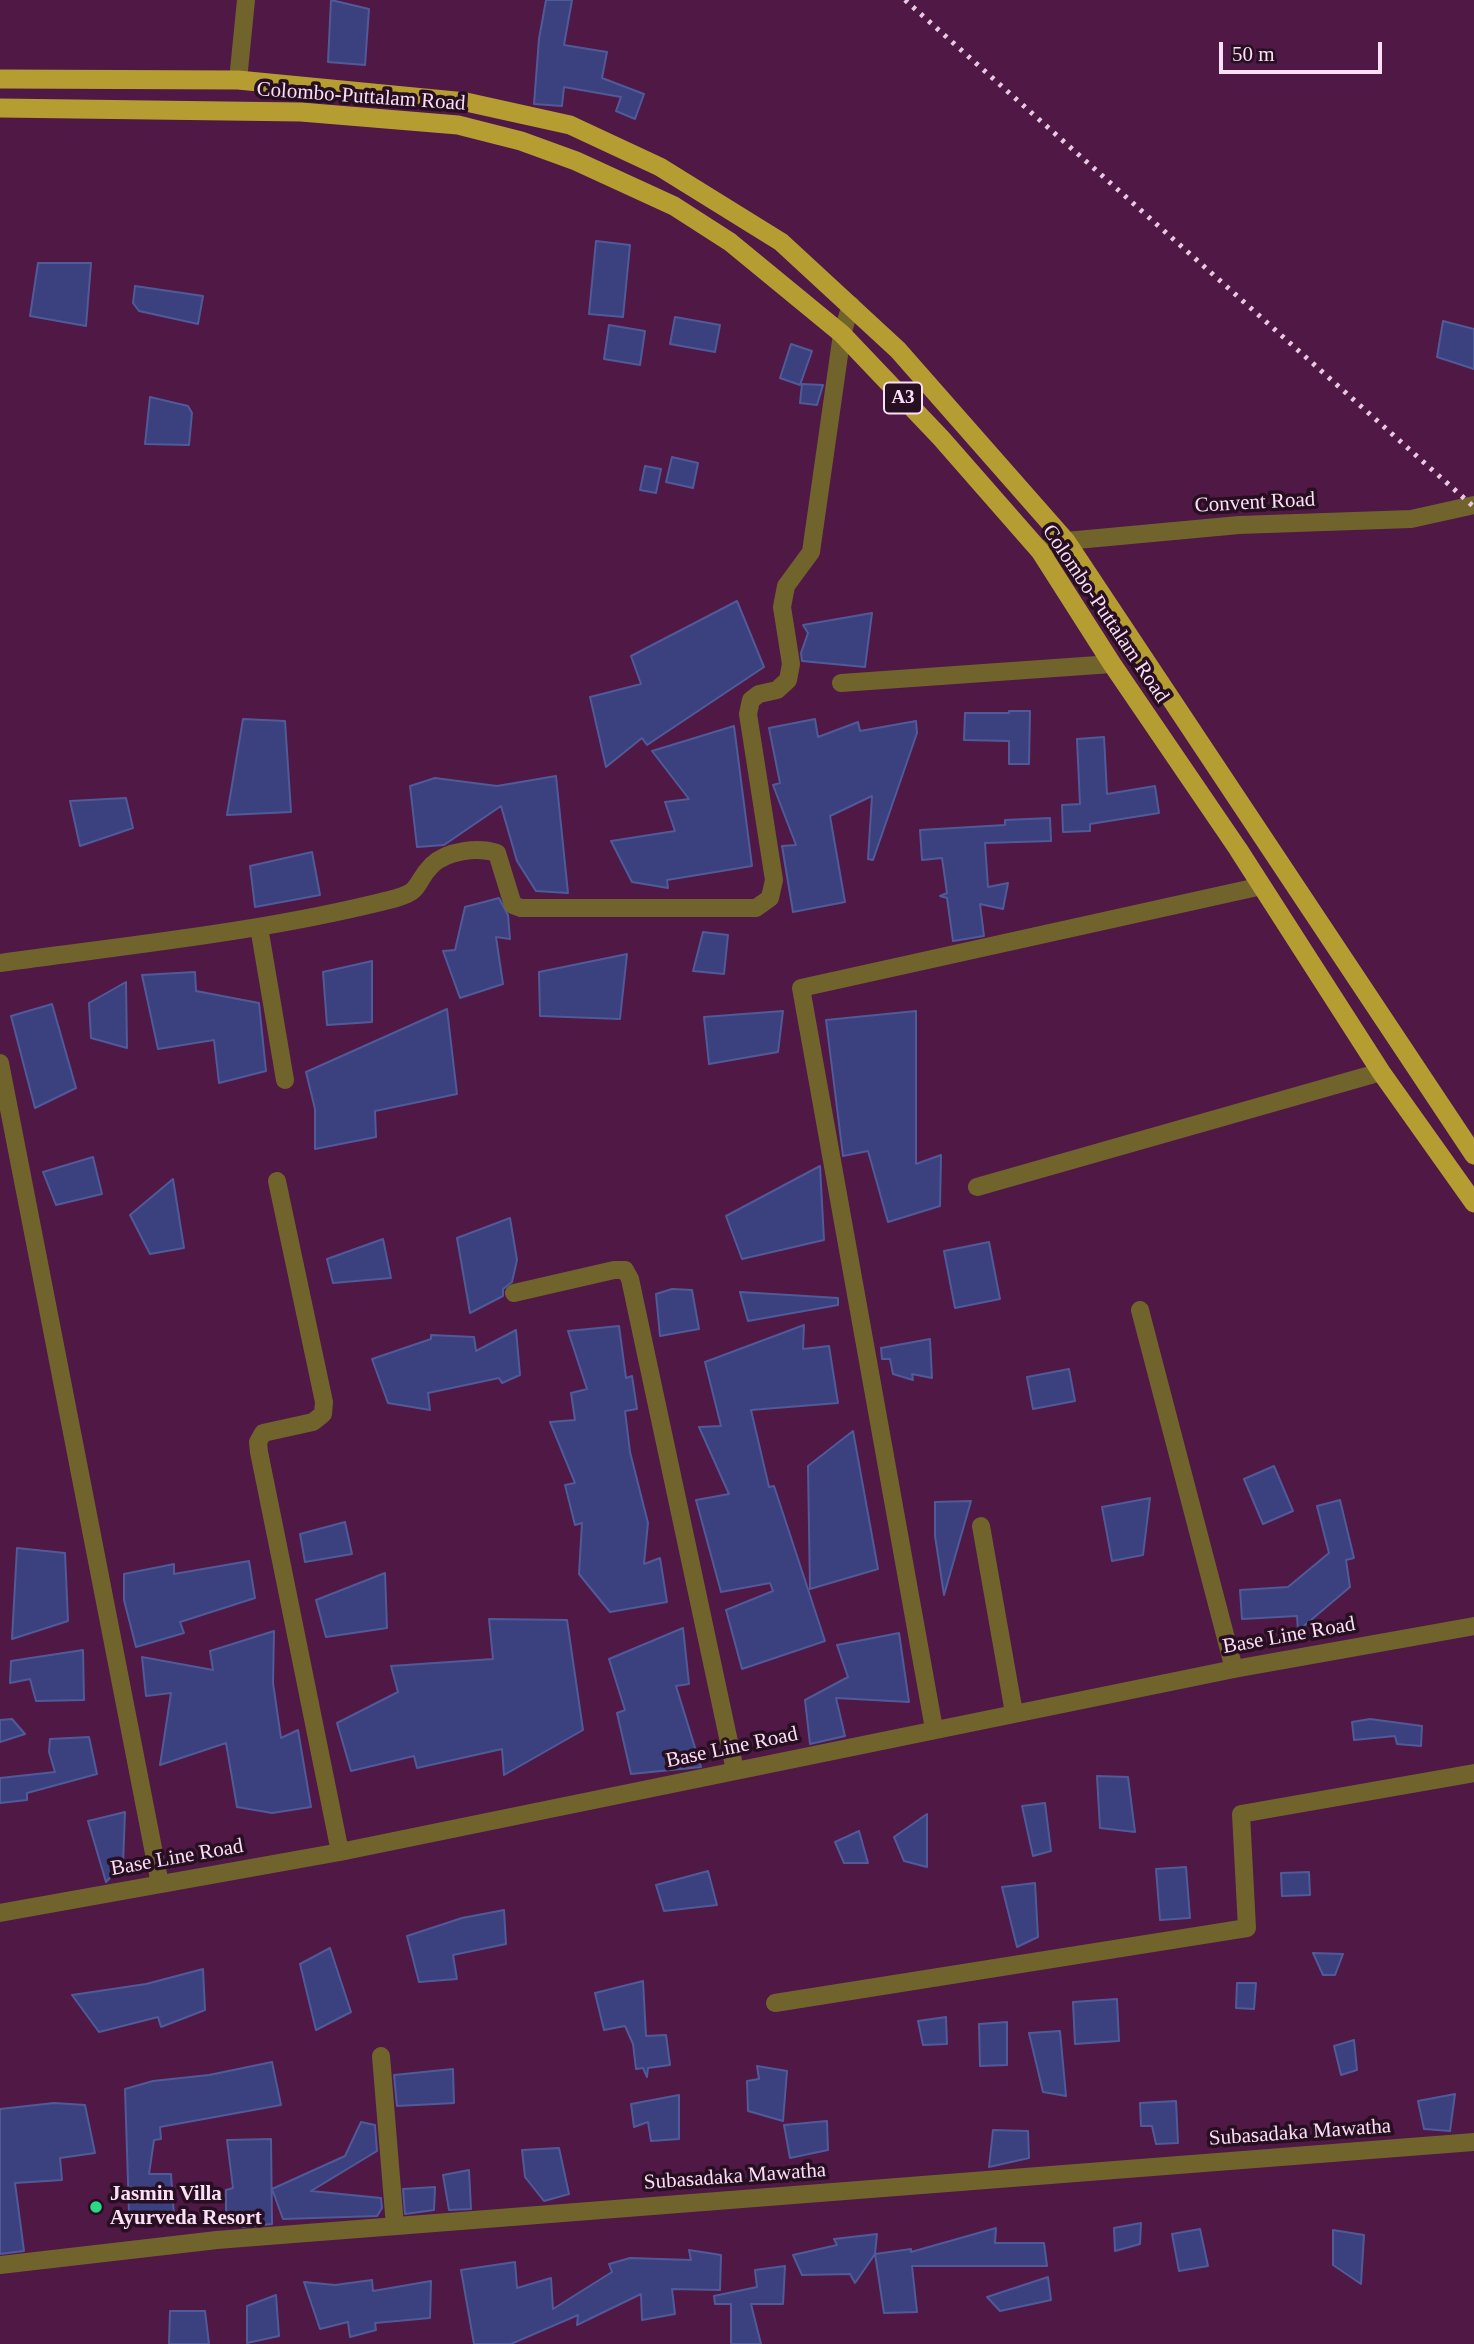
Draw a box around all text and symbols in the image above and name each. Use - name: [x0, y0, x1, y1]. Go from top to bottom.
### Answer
- scale bar: [1222, 28, 1385, 72]
- text: 50 m: [1232, 42, 1275, 66]
- street label: Colombo-Puttalam Road: [256, 77, 466, 117]
- road number: A3: [884, 382, 922, 414]
- street label: Convent Road: [1194, 487, 1316, 519]
- street label: Colombo-Puttalam Road: [1036, 520, 1174, 708]
- street label: Base Line Road: [1221, 1612, 1357, 1660]
- street label: Base Line Road: [664, 1722, 800, 1774]
- street label: Base Line Road: [109, 1834, 245, 1882]
- street label: Subasadaka Mawatha: [1208, 2114, 1392, 2152]
- street label: Subasadaka Mawatha: [643, 2158, 827, 2196]
- place label: Jasmin Villa Ayurveda Resort: [110, 2182, 262, 2232]
- marker: Jasmin Villa Ayurveda Resort: [88, 2199, 104, 2215]

